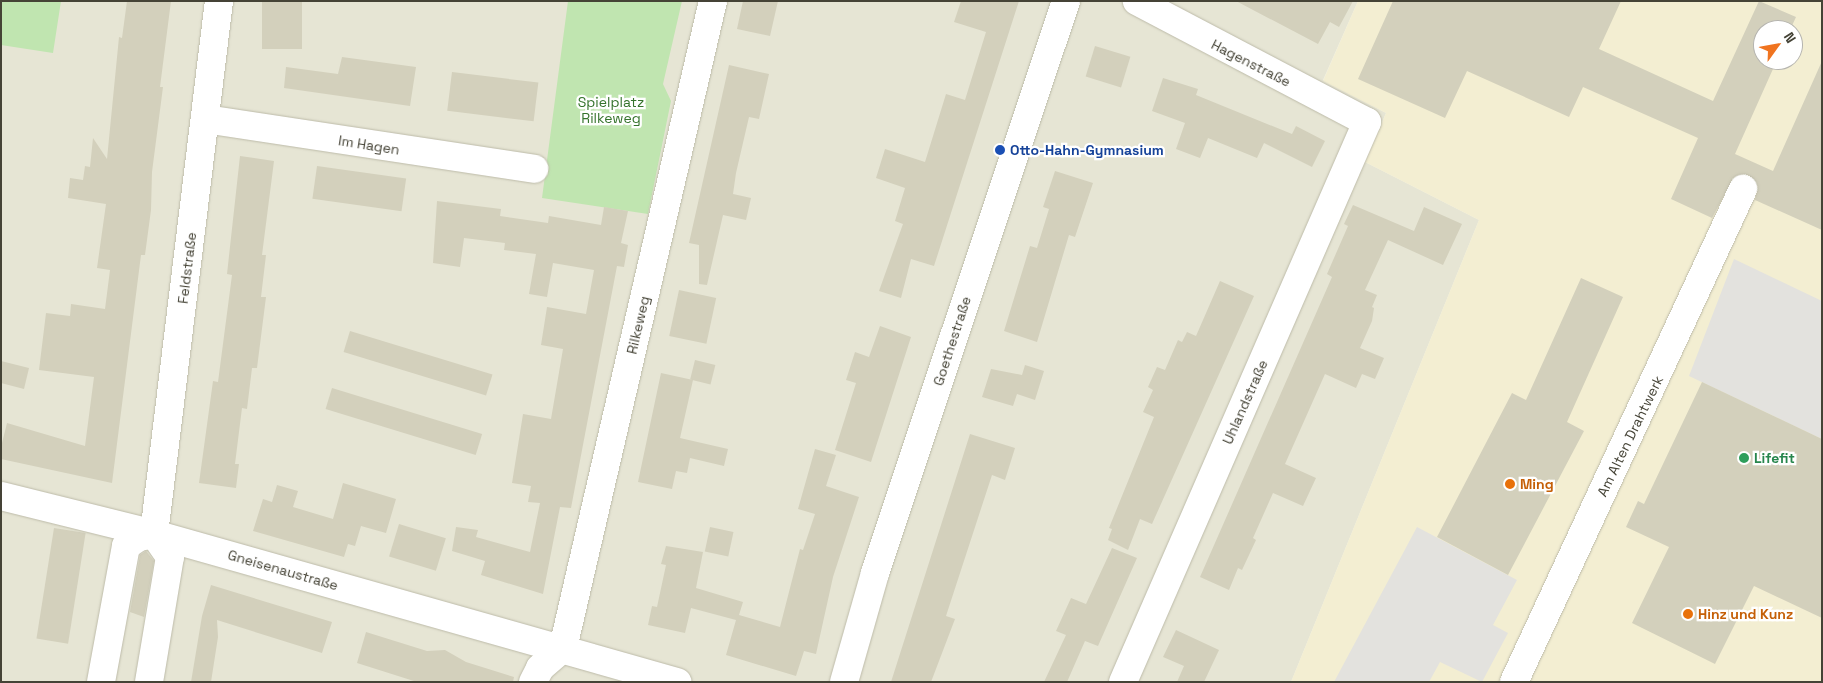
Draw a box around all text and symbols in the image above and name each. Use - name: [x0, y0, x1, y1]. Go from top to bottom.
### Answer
- north arrow: [1753, 20, 1803, 70]
- text: N: [1780, 29, 1800, 46]
- street label: Hagenstraße: [1209, 36, 1293, 90]
- park label: Spielplatz Rilkeweg: [578, 94, 644, 126]
- street label: Im Hagen: [337, 132, 401, 158]
- place label: Otto-Hahn-Gymnasium: [1010, 142, 1164, 158]
- marker: Otto-Hahn-Gymnasium: [994, 144, 1006, 156]
- street label: Feldstraße: [174, 231, 200, 305]
- street label: Rilkeweg: [623, 294, 653, 356]
- street label: Goethestraße: [930, 294, 974, 388]
- street label: Uhlandstraße: [1219, 357, 1271, 447]
- street label: Am Alten Drahtwerk: [1593, 373, 1667, 499]
- place label: Lifefit: [1754, 450, 1795, 466]
- marker: Lifefit: [1738, 452, 1750, 464]
- place label: Ming: [1520, 476, 1554, 492]
- marker: Ming: [1504, 478, 1516, 490]
- street label: Gneisenaustraße: [226, 546, 340, 594]
- place label: Hinz und Kunz: [1698, 606, 1793, 622]
- marker: Hinz und Kunz: [1682, 608, 1694, 620]

